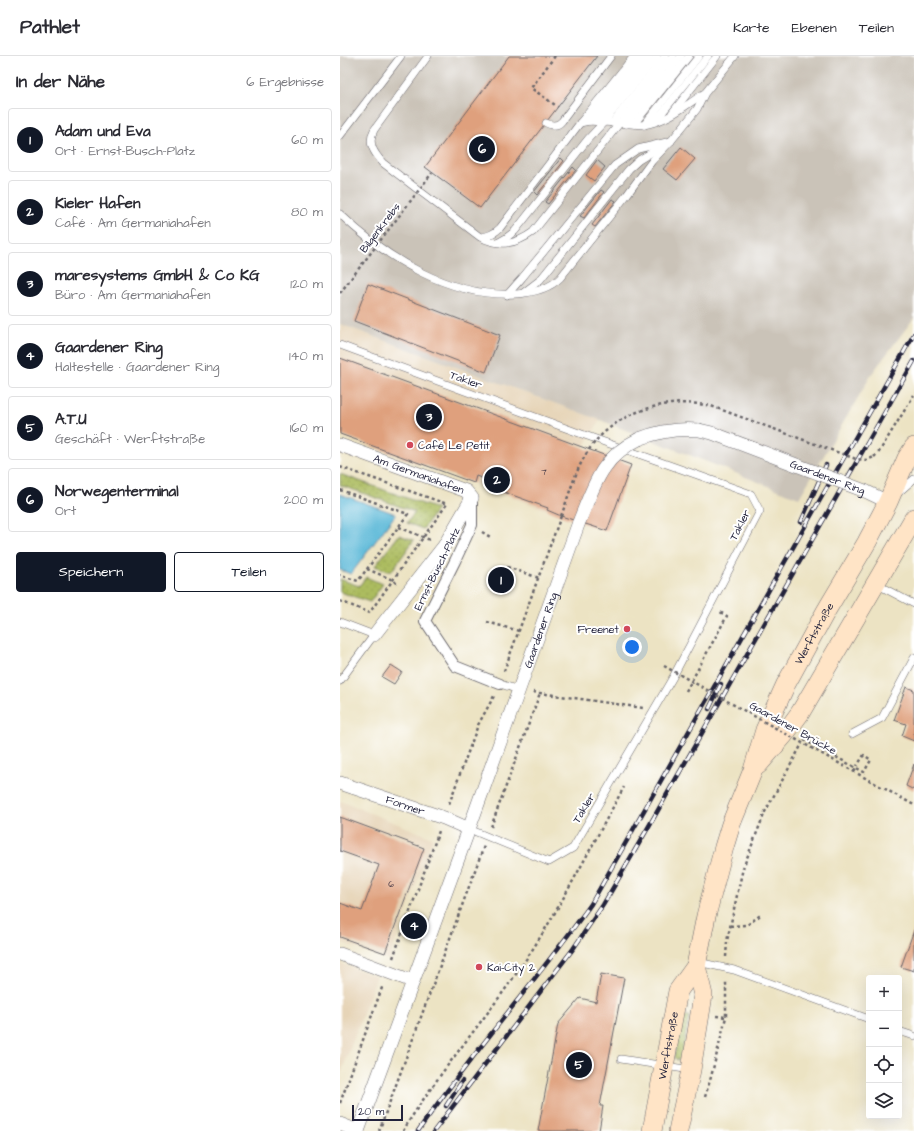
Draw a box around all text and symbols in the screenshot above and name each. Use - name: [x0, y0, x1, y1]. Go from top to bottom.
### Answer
- text: Pathlet: [20, 14, 80, 41]
- text: Karte: [733, 18, 770, 38]
- text: Ebenen: [792, 18, 837, 38]
- text: Teilen: [859, 18, 894, 38]
- text: In der Nähe: [16, 70, 105, 94]
- text: 6 Ergebnisse: [246, 73, 324, 91]
- text: Adam und Eva: [55, 121, 151, 142]
- text: 1: [29, 131, 31, 149]
- text: 60 m: [291, 131, 323, 149]
- pin: 6: [469, 134, 495, 164]
- text: Ort · Ernst-Busch-Platz: [55, 142, 195, 160]
- text: Kieler Hafen: [55, 193, 140, 214]
- street label: Bilgenkrebs: [356, 200, 405, 257]
- text: 2: [26, 203, 34, 221]
- text: 80 m: [291, 203, 323, 221]
- text: Café · Am Germaniahafen: [55, 214, 211, 232]
- text: maresystems GmbH & Co KG: [55, 265, 260, 286]
- text: 3: [27, 275, 33, 293]
- text: 120 m: [290, 275, 323, 293]
- text: Büro · Am Germaniahafen: [55, 286, 211, 304]
- text: Gaardener Ring: [55, 337, 163, 358]
- text: 4: [26, 347, 34, 365]
- text: 140 m: [289, 347, 323, 365]
- text: Haltestelle · Gaardener Ring: [55, 358, 219, 376]
- street label: Takler: [448, 367, 484, 393]
- pin: 3: [416, 402, 442, 432]
- text: A.T.U: [55, 409, 87, 430]
- text: 5: [25, 419, 35, 437]
- text: 160 m: [290, 419, 323, 437]
- text: Geschäft · Werftstraße: [55, 430, 205, 448]
- place label: Café Le Petit: [418, 438, 490, 453]
- marker: Café Le Petit: [405, 440, 415, 450]
- street label: Am Germaniahafen: [371, 450, 467, 497]
- street label: Gaardener Ring: [788, 456, 868, 499]
- pin: 2: [484, 465, 510, 495]
- house number: 7: [541, 466, 547, 479]
- text: Norwegenterminal: [55, 481, 179, 502]
- text: 6: [26, 491, 34, 509]
- text: 200 m: [284, 491, 323, 509]
- text: Ort: [55, 502, 76, 520]
- street label: Takler: [726, 507, 754, 543]
- street label: Ernst-Busch-Platz: [410, 525, 464, 613]
- button: Speichern: [16, 552, 166, 592]
- button: Teilen: [174, 552, 324, 592]
- pin: 1: [488, 565, 514, 595]
- street label: Gaardener Ring: [520, 590, 562, 670]
- street label: Werftstraße: [791, 599, 837, 667]
- place label: Freenet: [578, 622, 620, 637]
- marker: Freenet: [622, 624, 632, 634]
- your location: [622, 637, 642, 657]
- street label: Gaardener Brücke: [747, 698, 839, 758]
- street label: Takler: [569, 790, 599, 826]
- street label: Former: [384, 791, 427, 819]
- house number: 6: [388, 878, 394, 891]
- pin: 4: [401, 911, 427, 941]
- place label: Kai-City 2: [487, 960, 536, 976]
- marker: Kai-City 2: [474, 962, 484, 972]
- map controls: [866, 975, 902, 1119]
- button: +: [866, 975, 902, 1011]
- street label: Werftstraße: [654, 1010, 682, 1081]
- button: −: [866, 1011, 902, 1047]
- button: locate: [866, 1047, 902, 1083]
- pin: 5: [566, 1050, 592, 1080]
- button: layers: [866, 1083, 902, 1119]
- scale bar: [352, 1103, 403, 1122]
- text: 20 m: [358, 1104, 384, 1119]

